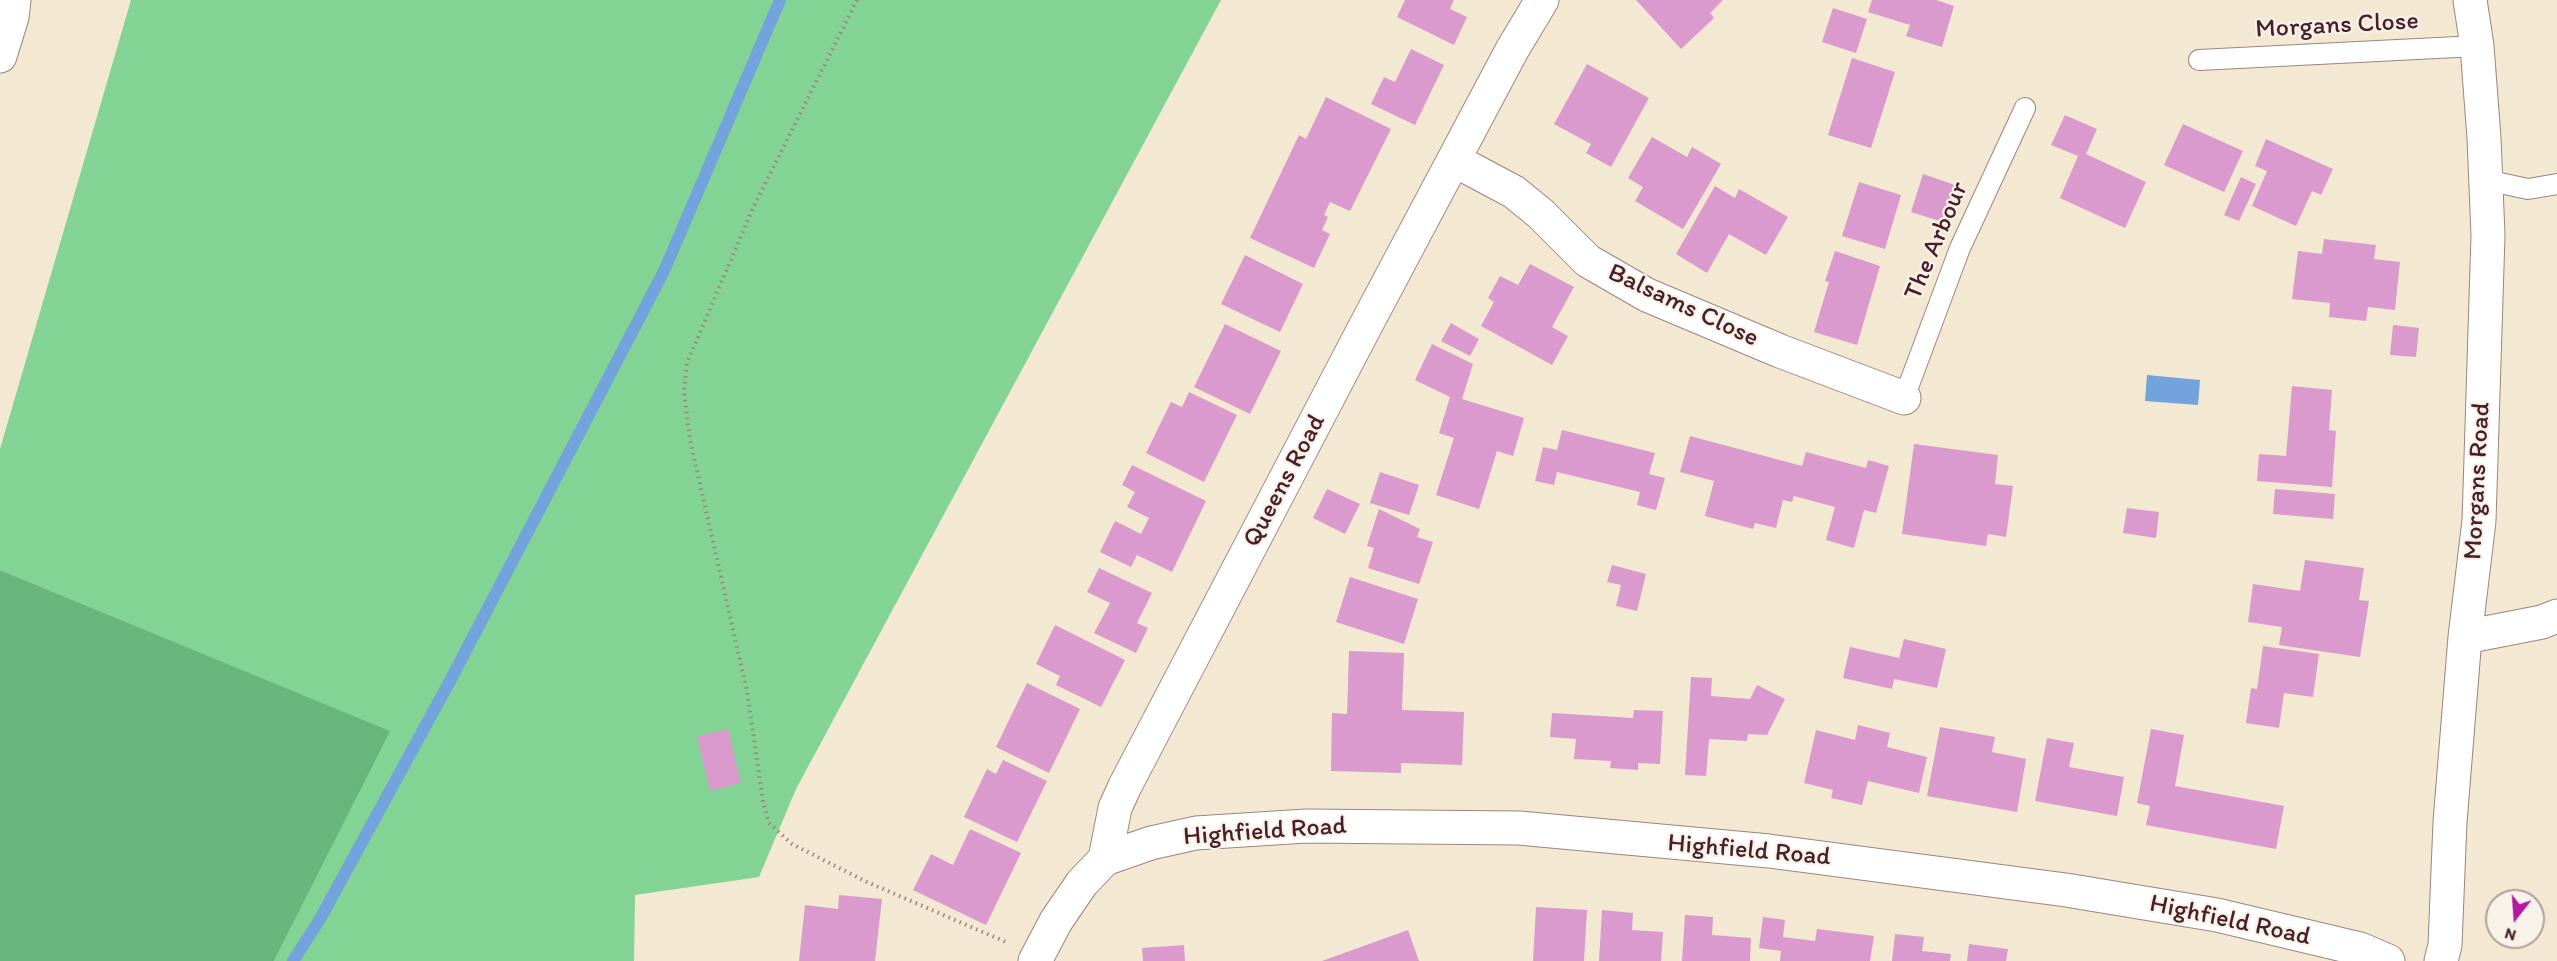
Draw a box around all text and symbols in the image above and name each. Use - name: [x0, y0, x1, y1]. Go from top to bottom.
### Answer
- street label: Morgans Close: [2255, 6, 2419, 46]
- street label: The Arbour: [1898, 177, 1976, 305]
- street label: Balsams Close: [1603, 257, 1763, 355]
- street label: Morgans Road: [2458, 401, 2498, 561]
- street label: Queens Road: [1237, 409, 1333, 553]
- street label: Highfield Road: [1182, 811, 1348, 853]
- street label: Highfield Road: [1666, 828, 1832, 874]
- street label: Highfield Road: [2147, 889, 2313, 953]
- north arrow: [2485, 889, 2545, 949]
- text: N: [2502, 924, 2518, 945]

